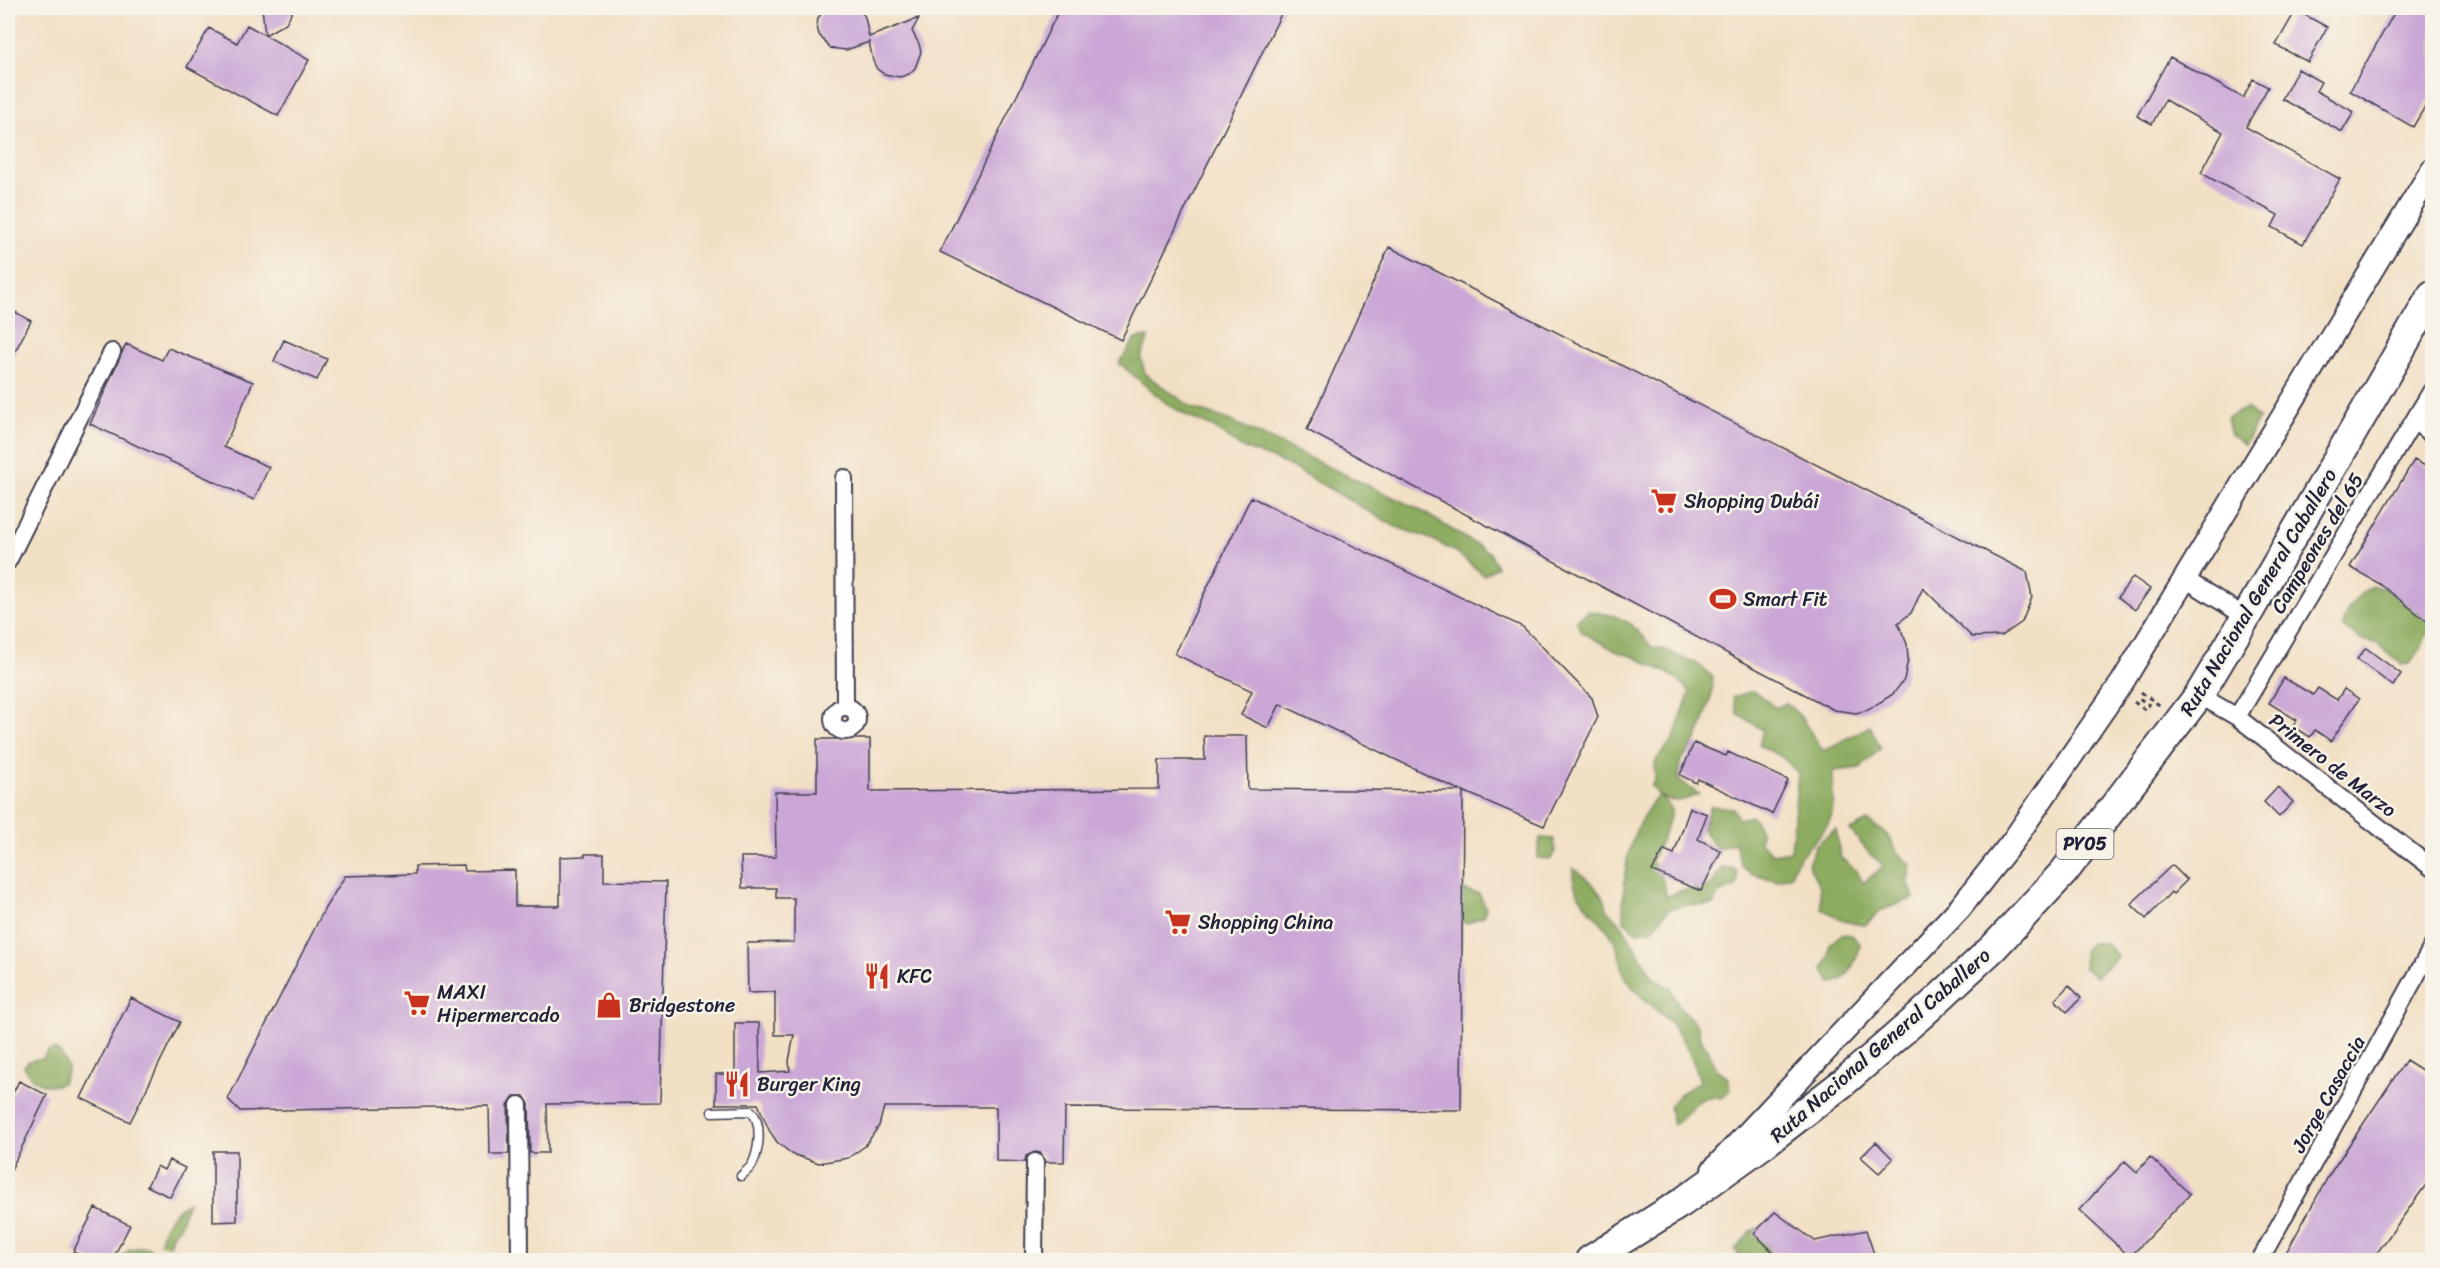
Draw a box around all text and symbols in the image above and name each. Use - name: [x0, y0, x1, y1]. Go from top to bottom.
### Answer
- street label: Ruta Nacional General Caballero: [2170, 462, 2347, 723]
- street label: Campeones del 65: [2261, 466, 2373, 621]
- place label: Shopping Dubái: [1684, 484, 1820, 519]
- supermarket icon: Shopping Dubái: [1649, 486, 1679, 516]
- place label: Smart Fit: [1743, 582, 1828, 617]
- sports icon: Smart Fit: [1708, 584, 1738, 614]
- street label: Primero de Marzo: [2261, 704, 2405, 827]
- road number: PY05: [2056, 829, 2114, 859]
- place label: Shopping China: [1198, 905, 1333, 940]
- supermarket icon: Shopping China: [1163, 907, 1193, 937]
- street label: Ruta Nacional General Caballero: [1762, 939, 1999, 1152]
- place label: KFC: [897, 959, 932, 994]
- restaurant icon: KFC: [862, 961, 892, 991]
- place label: MAXI Hipermercado: [437, 975, 560, 1033]
- supermarket icon: MAXI Hipermercado: [402, 988, 432, 1018]
- place label: Bridgestone: [629, 988, 735, 1023]
- shop icon: Bridgestone: [594, 990, 624, 1020]
- street label: Jorge Casaccia: [2281, 1029, 2375, 1160]
- place label: Burger King: [757, 1067, 861, 1102]
- restaurant icon: Burger King: [722, 1069, 752, 1099]

